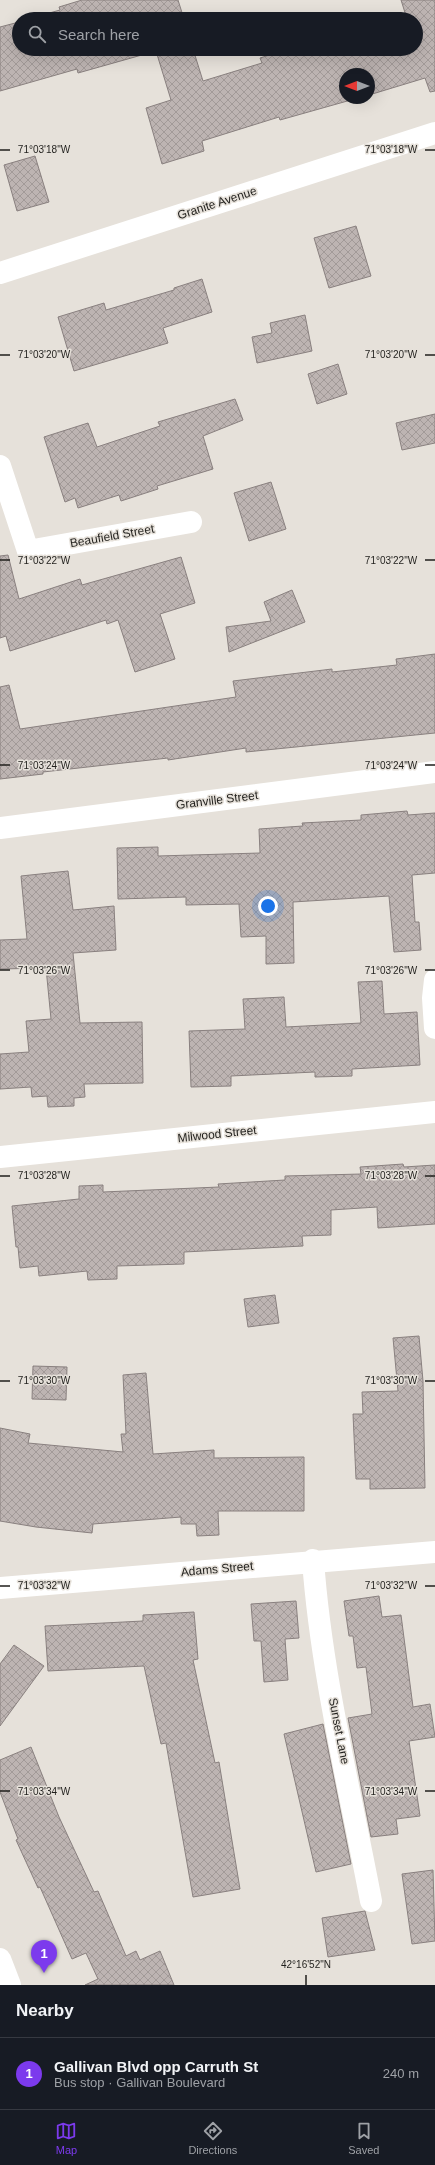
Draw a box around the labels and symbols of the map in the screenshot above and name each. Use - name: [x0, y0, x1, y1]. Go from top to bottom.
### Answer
- north arrow: [339, 68, 375, 104]
- text: 71°03'18"W: [18, 144, 71, 155]
- text: 71°03'18"W: [365, 144, 418, 155]
- street label: Granite Avenue: [176, 183, 259, 222]
- text: 71°03'20"W: [18, 349, 71, 360]
- text: 71°03'20"W: [365, 349, 418, 360]
- street label: Beaufield Street: [69, 522, 156, 550]
- text: 71°03'22"W: [18, 555, 71, 566]
- text: 71°03'22"W: [365, 555, 418, 566]
- text: 71°03'24"W: [18, 760, 71, 771]
- text: 71°03'24"W: [365, 760, 418, 771]
- street label: Granville Street: [175, 788, 260, 812]
- your location: [258, 896, 278, 916]
- text: 71°03'26"W: [18, 965, 71, 976]
- text: 71°03'26"W: [365, 965, 418, 976]
- street label: Milwood Street: [177, 1123, 258, 1145]
- text: 71°03'28"W: [18, 1170, 71, 1181]
- text: 71°03'28"W: [365, 1170, 418, 1181]
- text: 71°03'30"W: [18, 1375, 71, 1386]
- text: 71°03'30"W: [365, 1375, 418, 1386]
- street label: Adams Street: [180, 1559, 254, 1579]
- text: 71°03'32"W: [18, 1580, 71, 1591]
- text: 71°03'32"W: [365, 1580, 418, 1591]
- street label: Sunset Lane: [326, 1697, 352, 1766]
- text: 71°03'34"W: [18, 1786, 71, 1797]
- text: 71°03'34"W: [365, 1786, 418, 1797]
- pin: 1: [31, 1940, 57, 1973]
- text: 42°16'52"N: [281, 1959, 331, 1970]

